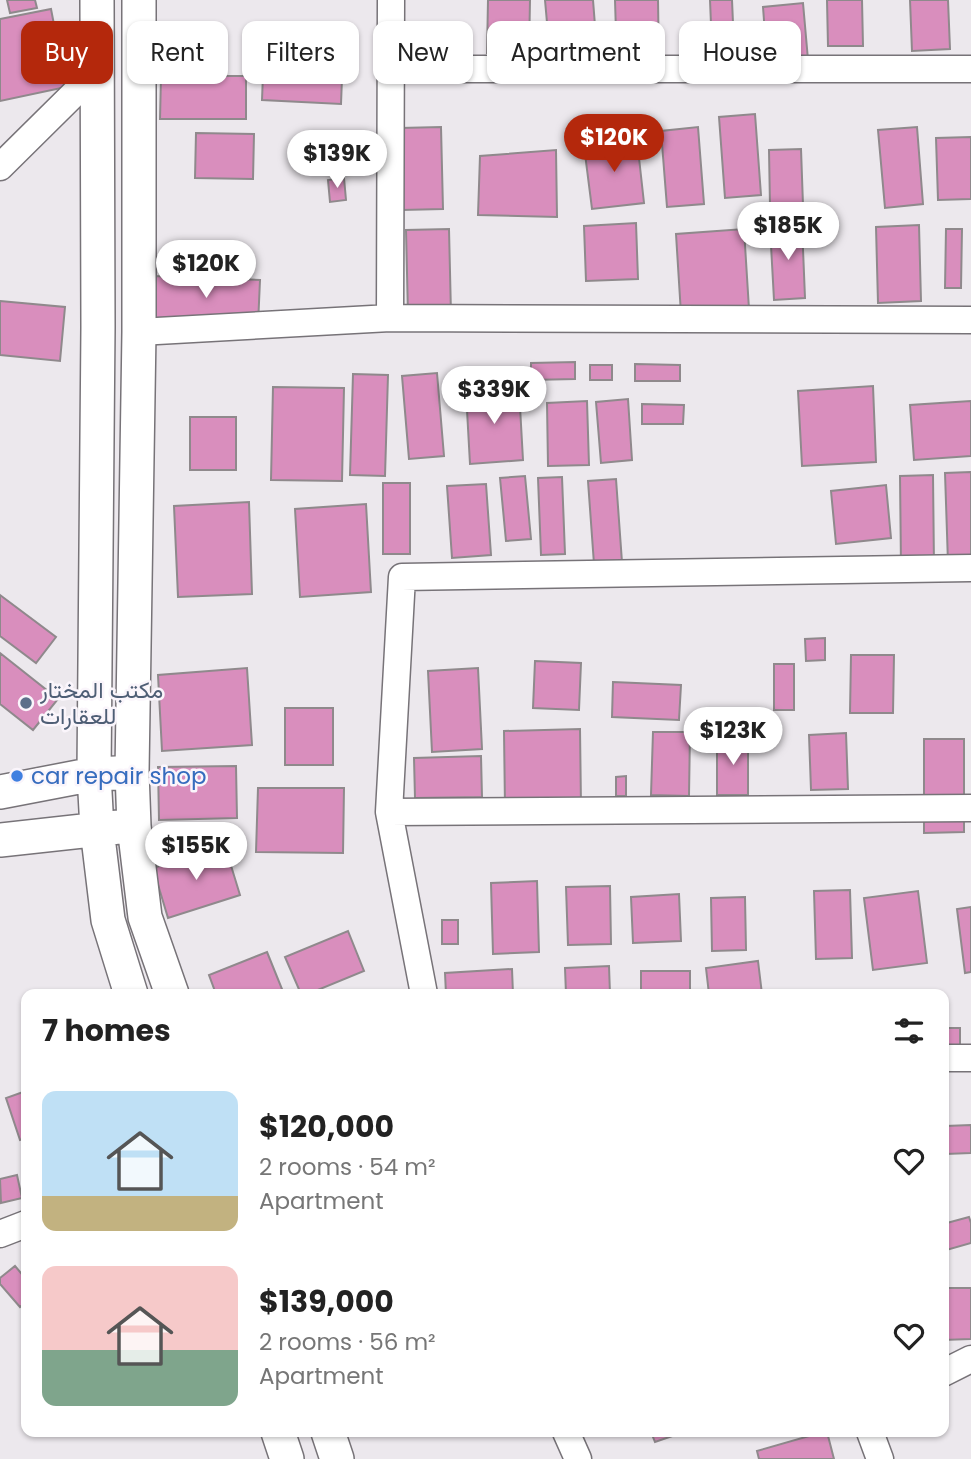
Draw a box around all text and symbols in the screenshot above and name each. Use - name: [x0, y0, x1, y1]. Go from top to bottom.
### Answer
- chip: Buy: [21, 21, 113, 84]
- chip: Rent: [127, 21, 228, 84]
- chip: Filters: [242, 21, 359, 84]
- chip: New: [373, 21, 473, 84]
- chip: Apartment: [487, 21, 665, 84]
- chip: House: [679, 21, 801, 84]
- pin: $120K: [565, 114, 663, 174]
- text: $120K: [580, 121, 648, 153]
- pin: $139K: [288, 130, 386, 190]
- text: $139K: [303, 137, 371, 169]
- pin: $185K: [739, 202, 837, 262]
- text: $185K: [753, 209, 823, 241]
- pin: $120K: [157, 240, 255, 300]
- text: $120K: [172, 247, 240, 279]
- pin: $339K: [445, 366, 543, 426]
- text: $339K: [457, 373, 531, 405]
- place label: مكتب المختار للعقارات: [39, 674, 163, 732]
- marker: مكتب المختار للعقارات: [18, 695, 34, 711]
- pin: $123K: [684, 708, 782, 767]
- text: $123K: [700, 714, 766, 746]
- place label: car repair shop: [31, 760, 207, 792]
- marker: car repair shop: [9, 768, 25, 784]
- pin: $155K: [147, 822, 245, 882]
- text: $155K: [161, 829, 231, 861]
- text: 7 homes: [42, 1009, 171, 1052]
- icon: filters: [890, 1012, 928, 1050]
- text: $120,000: [259, 1105, 394, 1148]
- icon: home: [98, 1119, 182, 1203]
- icon: heart: [890, 1142, 928, 1180]
- text: 2 rooms · 54 m²: [259, 1151, 436, 1183]
- text: Apartment: [259, 1185, 384, 1217]
- text: $139,000: [259, 1280, 394, 1323]
- icon: home: [98, 1294, 182, 1378]
- icon: heart: [890, 1317, 928, 1355]
- text: 2 rooms · 56 m²: [259, 1326, 436, 1358]
- text: Apartment: [259, 1360, 384, 1392]

